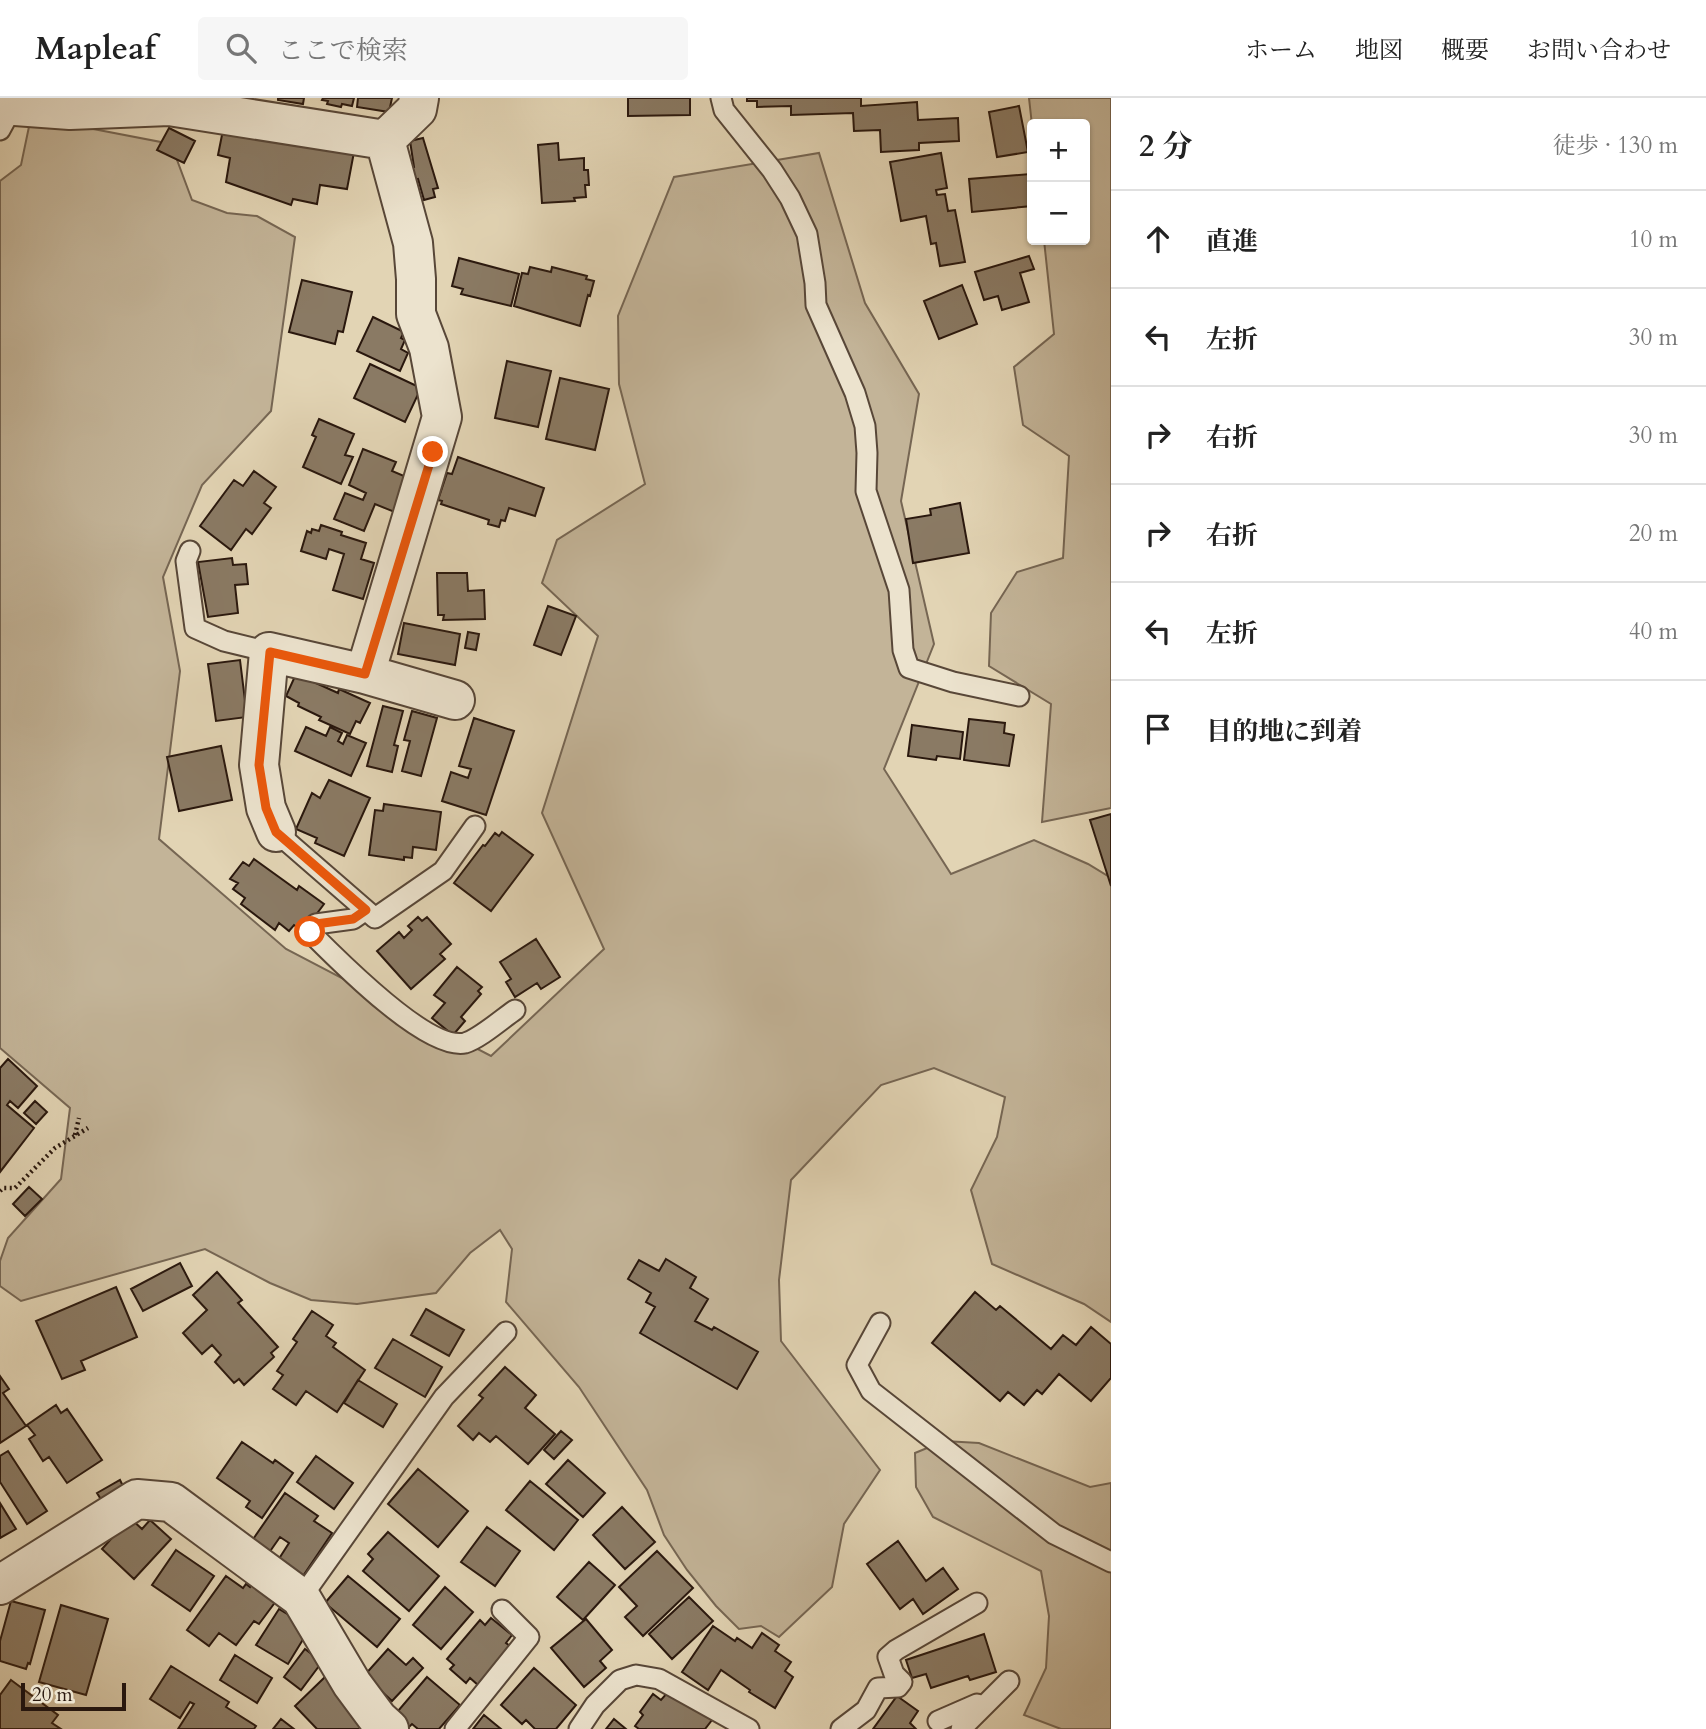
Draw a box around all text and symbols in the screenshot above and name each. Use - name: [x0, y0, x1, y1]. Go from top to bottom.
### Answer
- search box: [198, 17, 688, 80]
- text: Mapleaf: [35, 26, 156, 71]
- icon: search: [222, 29, 260, 67]
- text: ここで検索: [278, 33, 408, 68]
- text: ホーム: [1245, 34, 1317, 67]
- text: 地図: [1355, 34, 1403, 67]
- text: 概要: [1441, 34, 1489, 67]
- text: お問い合わせ: [1527, 34, 1671, 67]
- map controls: [1027, 119, 1090, 245]
- button: +: [1027, 119, 1090, 182]
- text: 2 分: [1139, 126, 1192, 167]
- text: 徒歩 · 130 m: [1553, 130, 1678, 161]
- button: −: [1027, 182, 1090, 245]
- icon: ahead: [1139, 220, 1177, 258]
- text: 直進: [1206, 224, 1258, 259]
- text: 10 m: [1629, 224, 1678, 255]
- icon: left: [1139, 318, 1177, 356]
- text: 左折: [1206, 322, 1258, 357]
- text: 30 m: [1629, 322, 1678, 353]
- icon: right: [1139, 416, 1177, 454]
- text: 右折: [1206, 420, 1258, 455]
- text: 30 m: [1629, 420, 1678, 451]
- route end: [417, 436, 448, 467]
- icon: right: [1139, 514, 1177, 552]
- text: 右折: [1206, 518, 1258, 553]
- text: 20 m: [1629, 518, 1678, 549]
- icon: left: [1139, 612, 1177, 650]
- text: 左折: [1206, 616, 1258, 651]
- text: 40 m: [1629, 616, 1678, 647]
- icon: arrive: [1139, 710, 1177, 748]
- text: 目的地に到着: [1206, 714, 1362, 749]
- route start: [294, 916, 325, 947]
- scale bar: [21, 1680, 126, 1712]
- text: 20 m: [32, 1682, 73, 1708]

